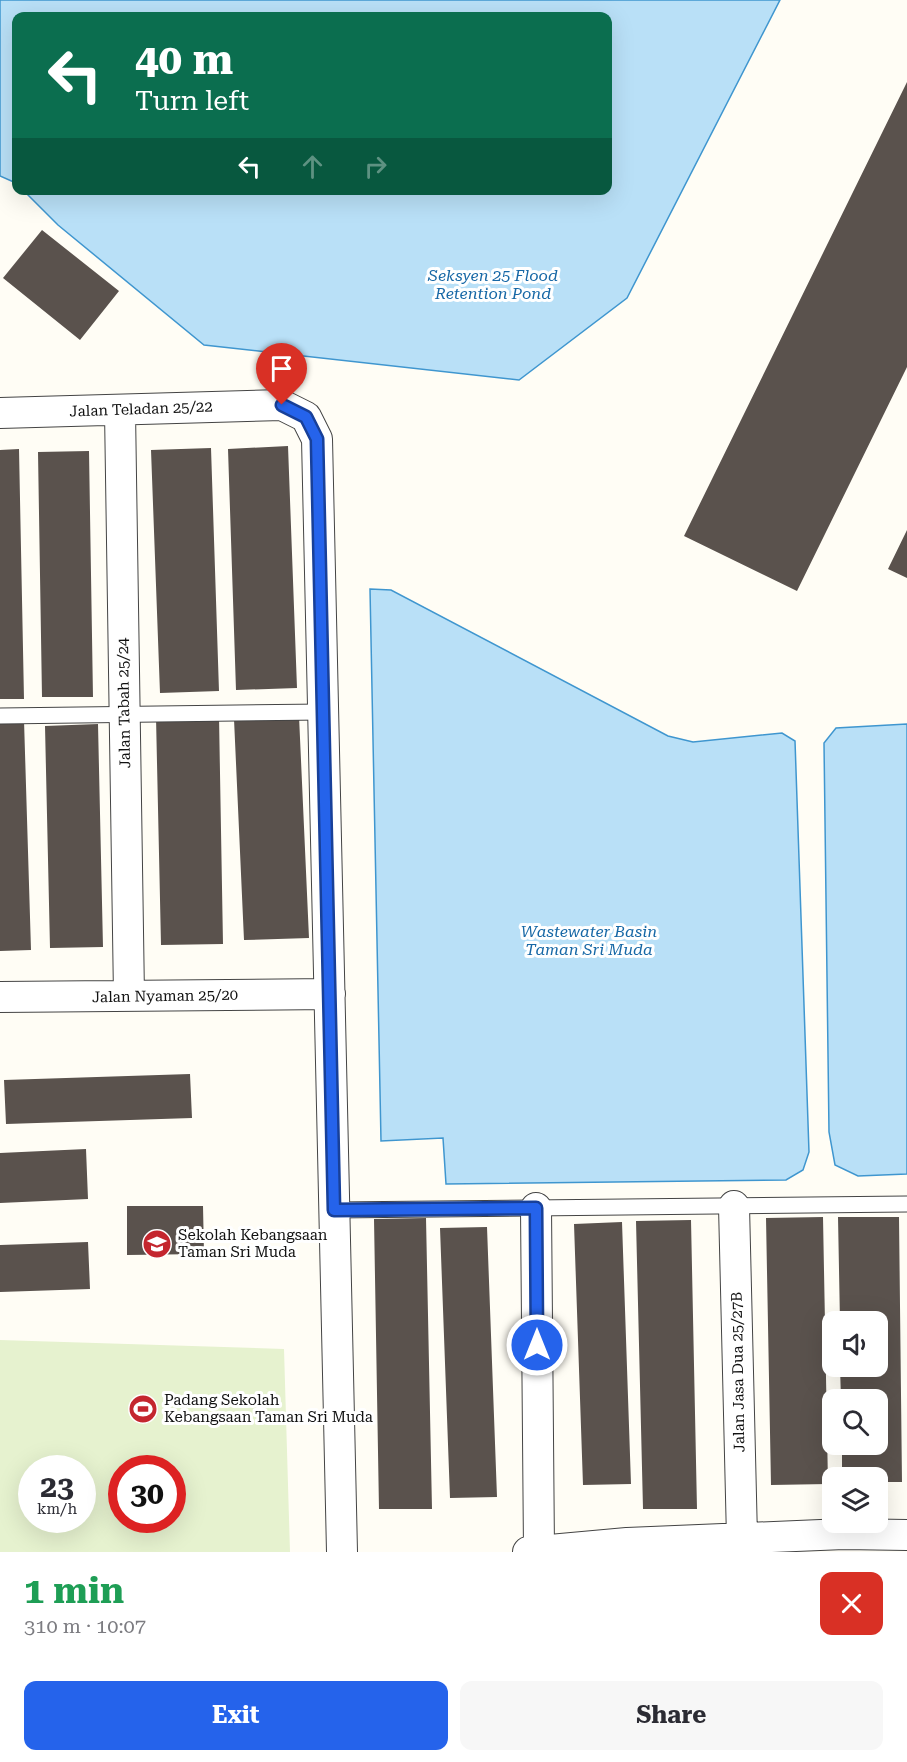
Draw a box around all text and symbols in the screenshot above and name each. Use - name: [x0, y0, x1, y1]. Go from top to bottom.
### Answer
- text: 40 m: [135, 35, 233, 84]
- icon: left: [36, 36, 114, 114]
- text: Turn left: [135, 85, 249, 117]
- icon: left: [233, 150, 266, 183]
- icon: ahead: [296, 150, 329, 183]
- icon: right: [359, 150, 392, 183]
- water label: Seksyen 25 Flood Retention Pond: [427, 266, 558, 303]
- pin: [256, 343, 307, 405]
- icon: arrive: [265, 352, 298, 385]
- street label: Jalan Teladan 25/22: [69, 398, 213, 420]
- street label: Jalan Tabah 25/24: [114, 637, 134, 768]
- water label: Wastewater Basin Taman Sri Muda: [521, 922, 657, 959]
- street label: Jalan Nyaman 25/20: [92, 986, 238, 1006]
- place label: Sekolah Kebangsaan Taman Sri Muda: [178, 1226, 328, 1261]
- school or university icon: Sekolah Kebangsaan Taman Sri Muda: [141, 1228, 173, 1260]
- street label: Jalan Jasa Dua 25/27B: [728, 1292, 748, 1452]
- map controls: [822, 1311, 888, 1533]
- button: sound: [822, 1311, 888, 1377]
- position arrow: [505, 1313, 569, 1377]
- button: search: [822, 1389, 888, 1455]
- place label: Padang Sekolah Kebangsaan Taman Sri Muda: [164, 1391, 373, 1426]
- sports icon: Padang Sekolah Kebangsaan Taman Sri Muda: [127, 1393, 159, 1425]
- speed limit sign: 30: [108, 1455, 186, 1533]
- button: layers: [822, 1467, 888, 1533]
- text: 23: [40, 1469, 74, 1504]
- text: km/h: [37, 1500, 77, 1518]
- text: 1 min: [24, 1570, 124, 1612]
- button: close: [820, 1572, 883, 1635]
- text: 310 m · 10:07: [24, 1614, 146, 1638]
- button: Exit: [24, 1681, 448, 1750]
- button: Share: [460, 1681, 883, 1750]

